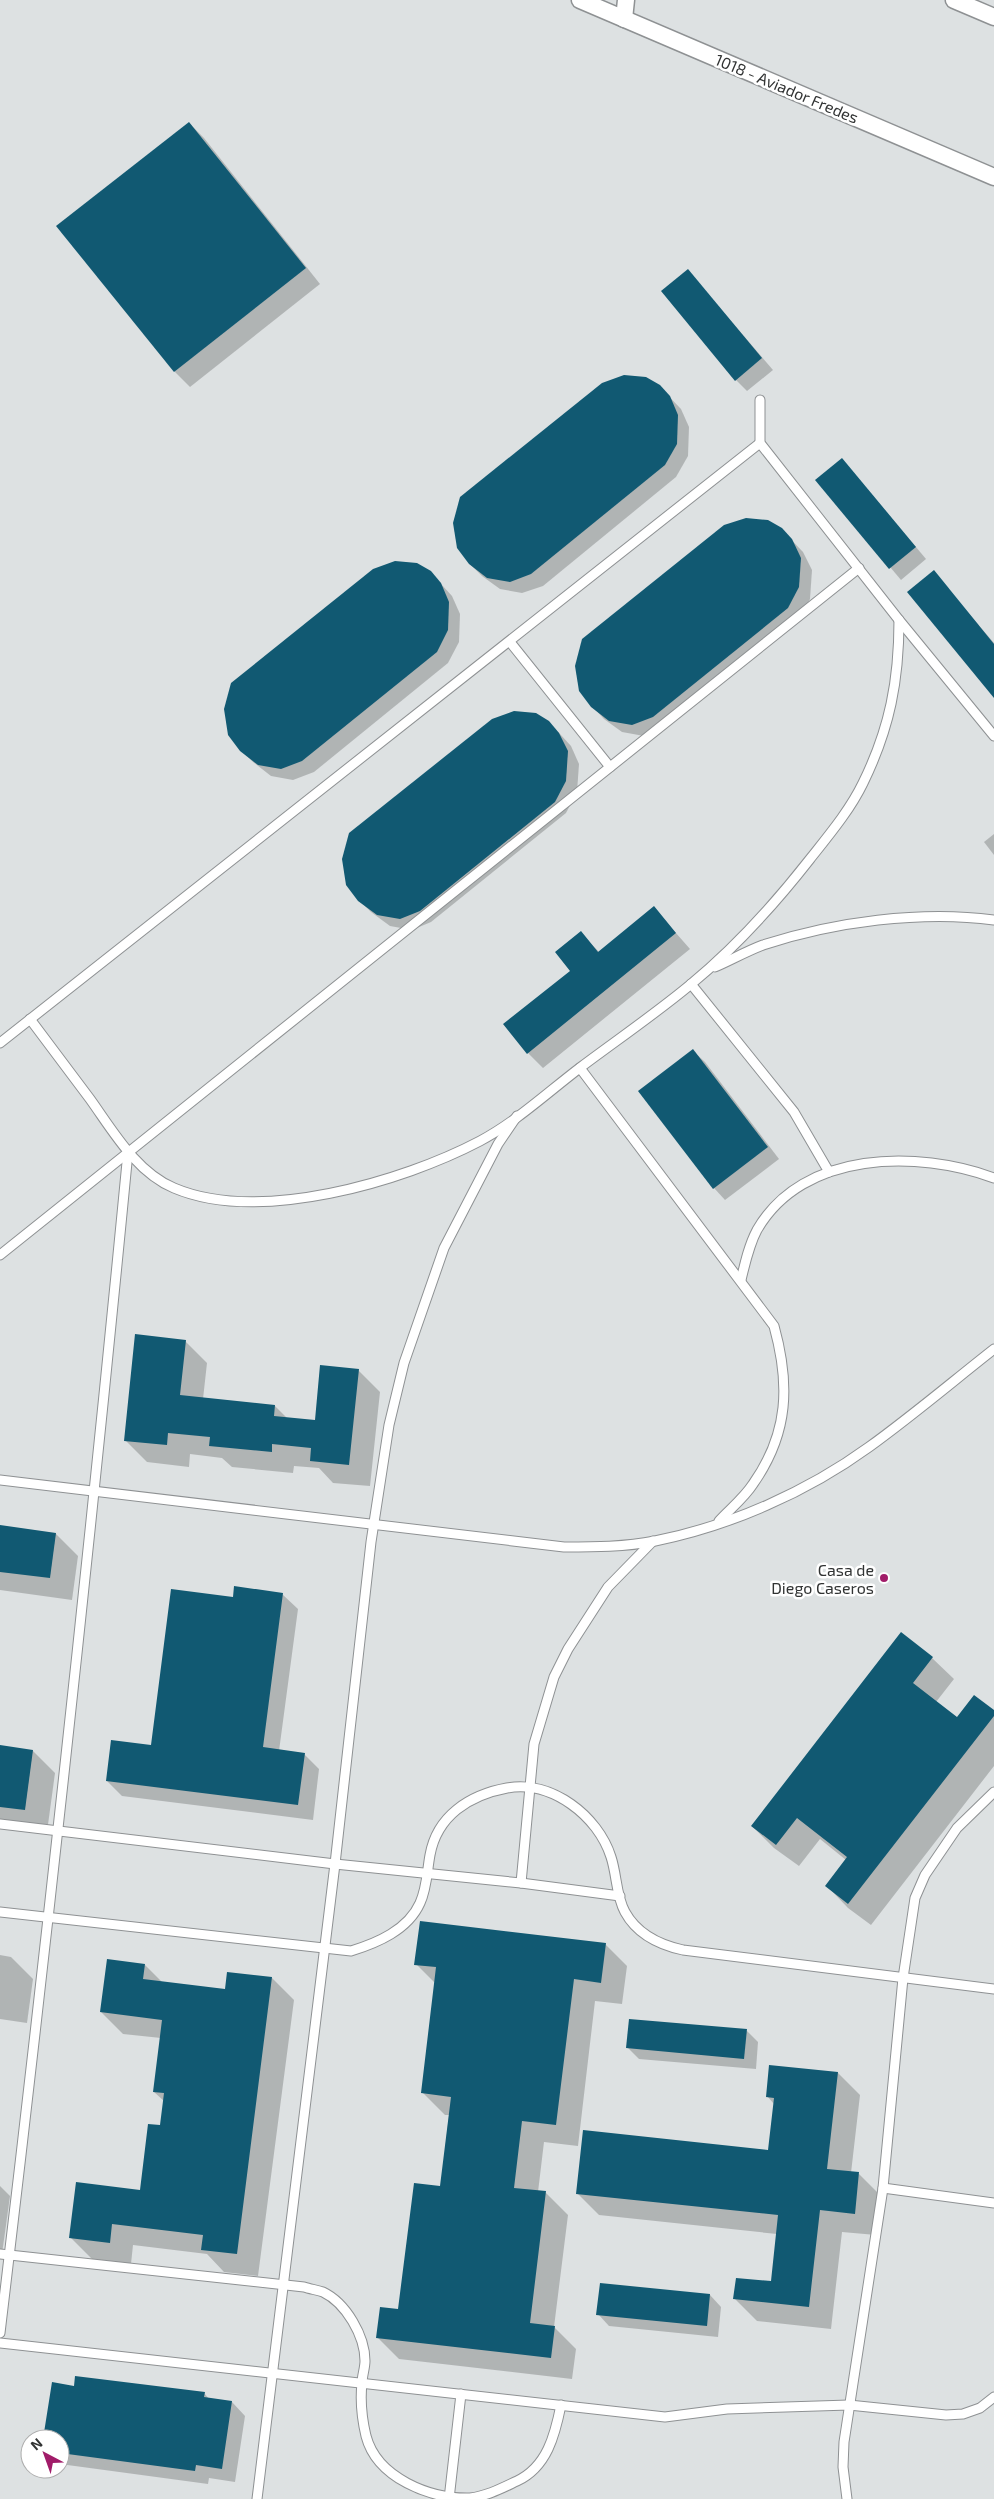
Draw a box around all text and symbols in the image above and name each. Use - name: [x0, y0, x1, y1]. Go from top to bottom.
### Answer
- street label: 1018 - Aviador Fredes: [712, 49, 862, 127]
- place label: Casa de Diego Caseros: [771, 1560, 874, 1597]
- marker: Casa de Diego Caseros: [878, 1572, 890, 1584]
- north arrow: [20, 2429, 70, 2479]
- text: N: [27, 2434, 46, 2454]

